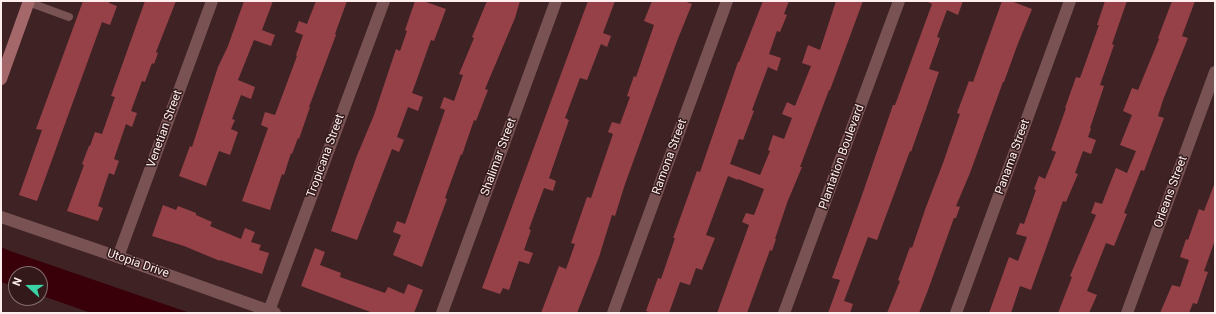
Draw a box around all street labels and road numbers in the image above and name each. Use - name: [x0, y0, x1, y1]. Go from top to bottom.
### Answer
- street label: Venetian Street: [144, 88, 186, 170]
- street label: Plantation Boulevard: [816, 103, 868, 211]
- street label: Tropicana Street: [304, 112, 348, 200]
- street label: Shalimar Street: [478, 116, 520, 198]
- street label: Ramona Street: [650, 117, 690, 197]
- street label: Panama Street: [993, 117, 1033, 197]
- street label: Orleans Street: [1151, 154, 1191, 230]
- street label: Utopia Drive: [105, 247, 171, 281]

